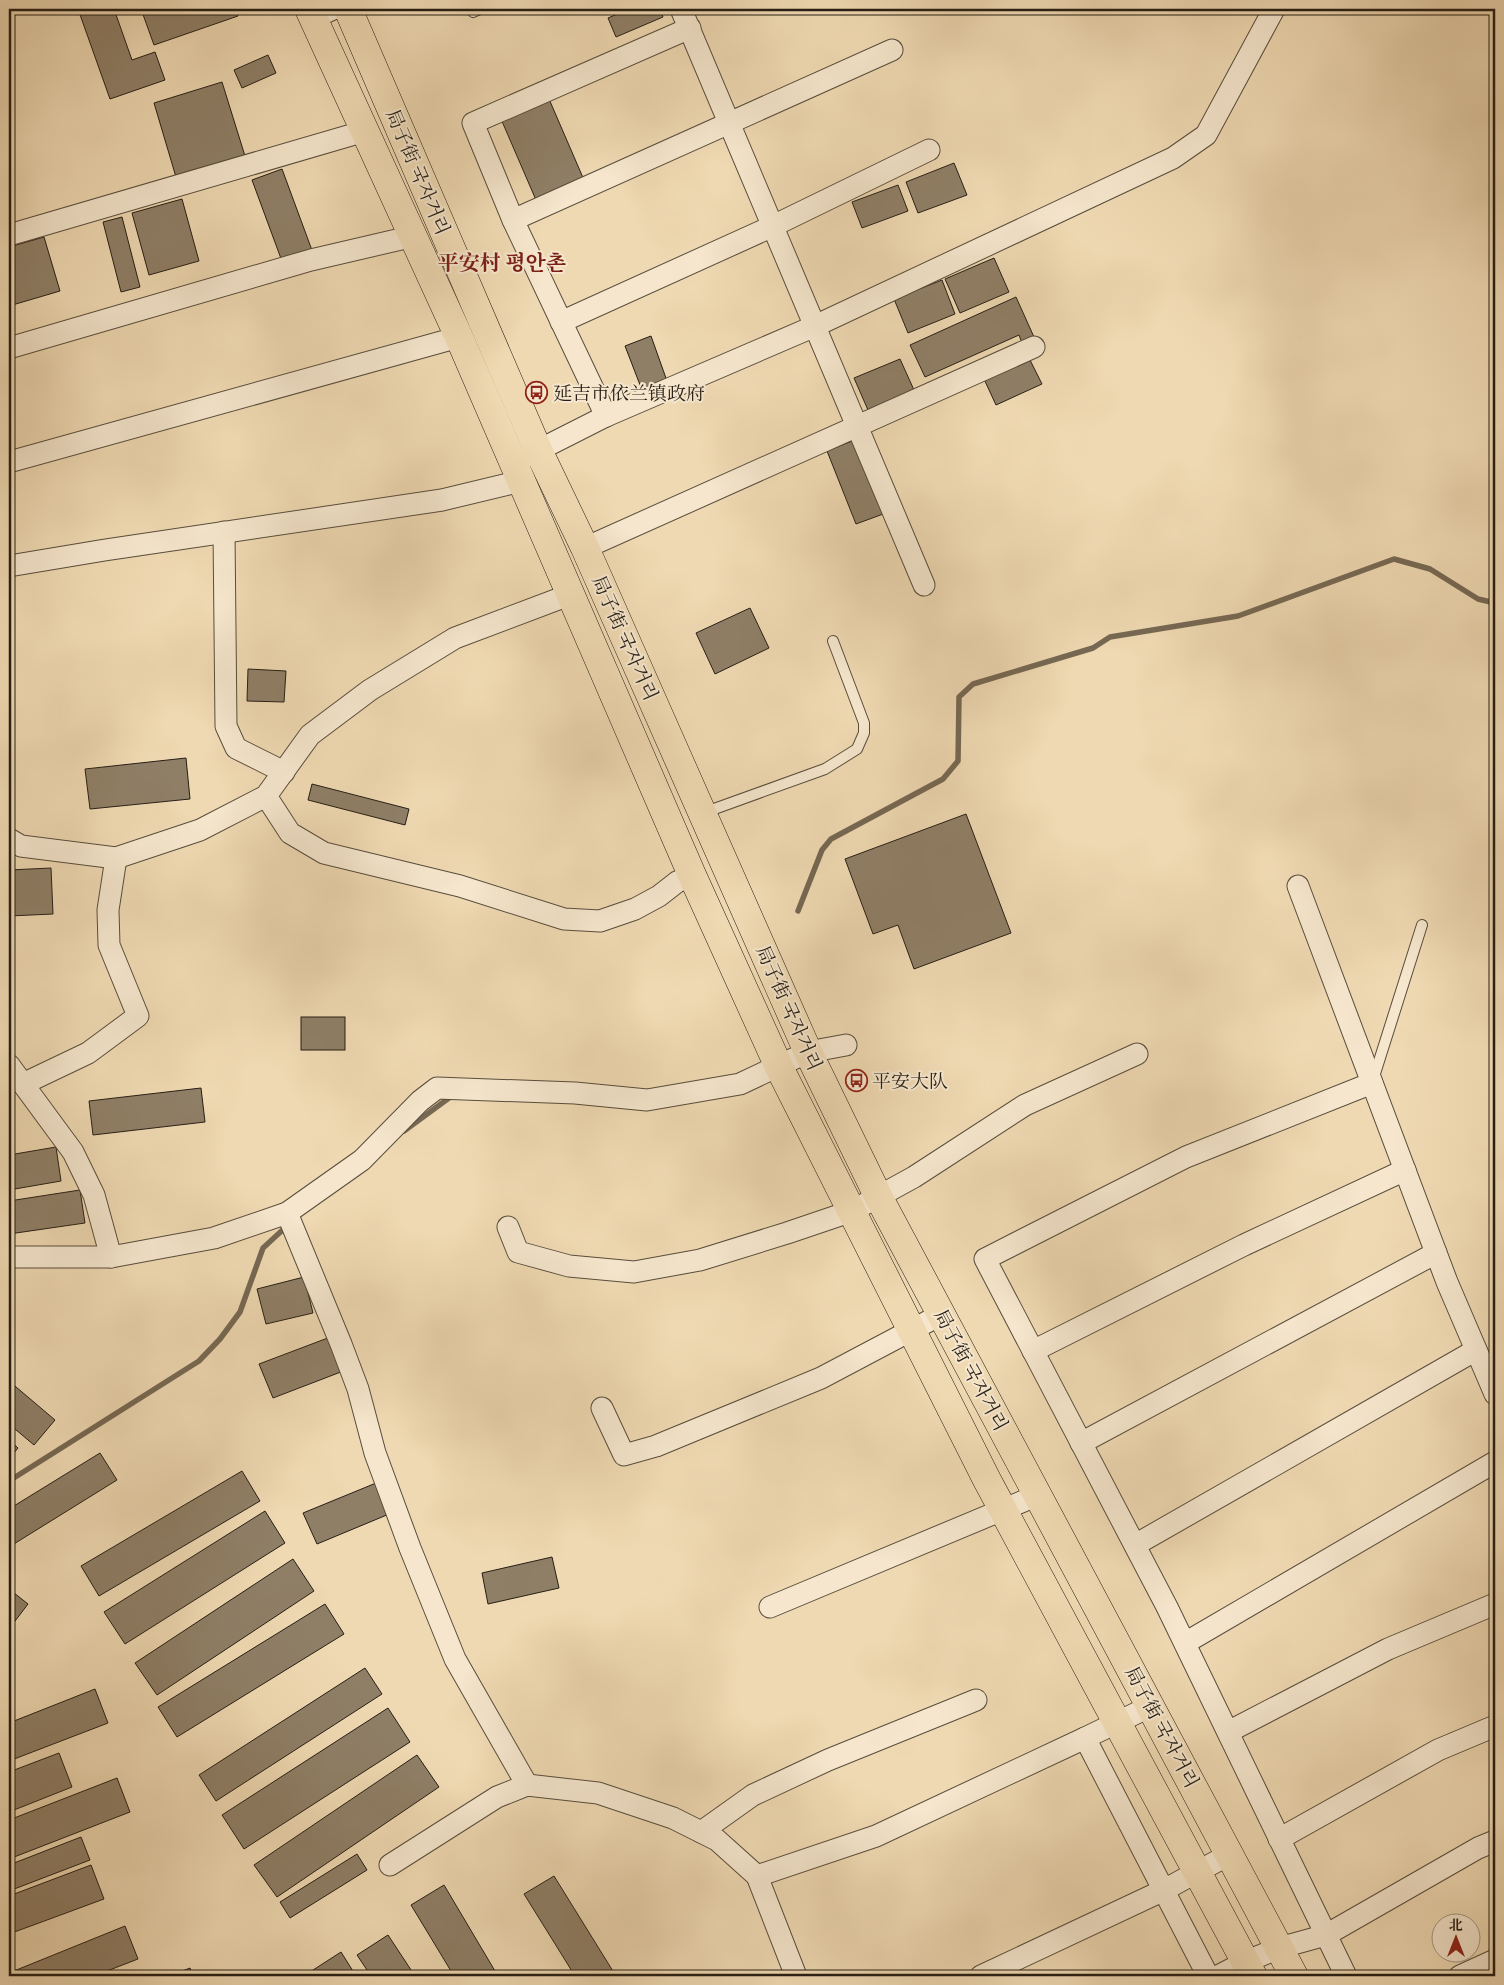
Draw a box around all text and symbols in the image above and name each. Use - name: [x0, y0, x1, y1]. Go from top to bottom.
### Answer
- street label: 局子街 국자거리: [381, 106, 455, 238]
- district label: 平安村 평안촌: [438, 250, 566, 276]
- bus stop icon: 延吉市依兰镇政府: [525, 381, 549, 405]
- place label: 延吉市依兰镇政府: [553, 382, 705, 405]
- street label: 局子街 국자거리: [587, 572, 663, 704]
- street label: 局子街 국자거리: [751, 942, 827, 1074]
- bus stop icon: 平安大队: [844, 1069, 868, 1093]
- place label: 平安大队: [872, 1070, 948, 1093]
- street label: 局子街 국자거리: [929, 1305, 1013, 1435]
- street label: 局子街 국자거리: [1120, 1662, 1204, 1792]
- north arrow: [1432, 1912, 1482, 1962]
- text: 北: [1449, 1917, 1463, 1934]

